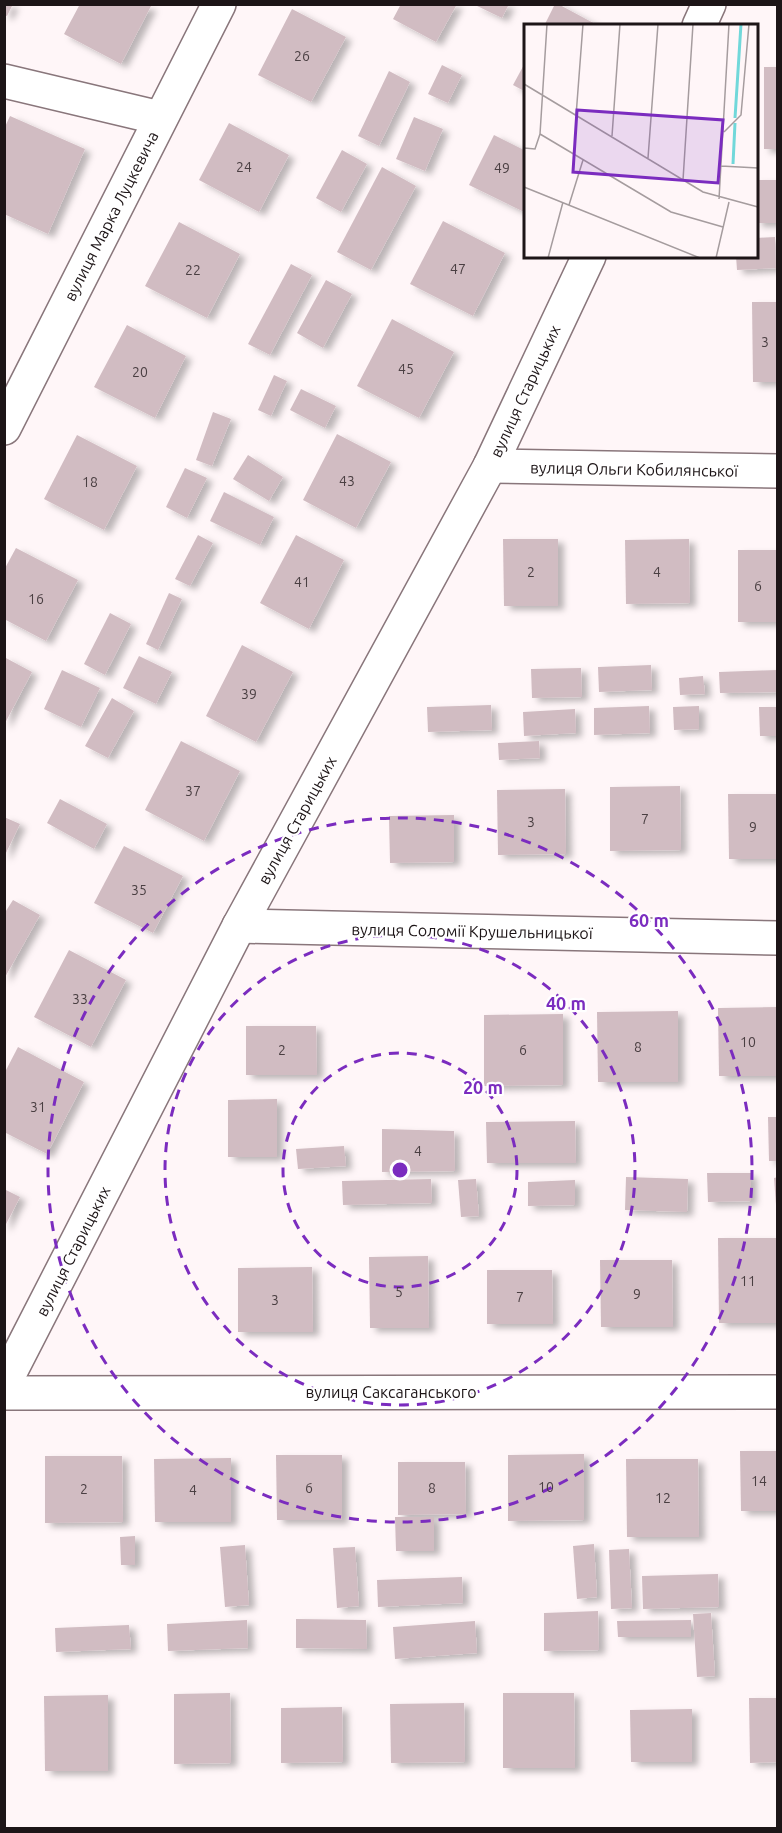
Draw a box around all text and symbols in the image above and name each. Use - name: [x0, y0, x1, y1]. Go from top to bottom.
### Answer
- inset map: [524, 24, 758, 258]
- house number: 26: [294, 48, 310, 64]
- street label: вулиця Марка Луцкевича: [60, 128, 162, 304]
- house number: 24: [236, 159, 252, 175]
- house number: 49: [494, 160, 510, 176]
- house number: 47: [450, 261, 466, 277]
- house number: 22: [185, 262, 201, 278]
- street label: вулиця Старицьких: [486, 322, 564, 460]
- house number: 3: [761, 334, 769, 350]
- house number: 45: [398, 361, 414, 377]
- house number: 20: [132, 364, 148, 380]
- street label: вулиця Ольги Кобилянської: [530, 458, 739, 480]
- house number: 43: [339, 473, 355, 489]
- house number: 18: [82, 474, 98, 490]
- house number: 2: [527, 564, 535, 580]
- house number: 4: [653, 564, 661, 580]
- house number: 41: [294, 574, 310, 590]
- house number: 6: [754, 578, 762, 594]
- house number: 16: [28, 591, 44, 607]
- house number: 39: [241, 686, 257, 702]
- street label: вулиця Старицьких: [254, 753, 340, 887]
- house number: 37: [185, 783, 201, 799]
- house number: 7: [641, 811, 649, 827]
- house number: 3: [527, 814, 535, 830]
- house number: 9: [749, 819, 757, 835]
- house number: 35: [131, 882, 147, 898]
- text: 60 m: [629, 910, 669, 930]
- street label: вулиця Соломії Крушельницької: [351, 920, 594, 942]
- house number: 33: [72, 991, 88, 1007]
- text: 40 m: [546, 993, 586, 1013]
- house number: 10: [740, 1034, 756, 1050]
- house number: 8: [634, 1039, 642, 1055]
- house number: 2: [278, 1042, 286, 1058]
- house number: 6: [519, 1042, 527, 1058]
- text: 20 m: [463, 1077, 503, 1097]
- house number: 31: [30, 1099, 46, 1115]
- house number: 4: [414, 1143, 422, 1159]
- centre of rings: [390, 1160, 410, 1180]
- street label: вулиця Старицьких: [32, 1183, 114, 1319]
- house number: 11: [740, 1273, 756, 1289]
- house number: 5: [395, 1284, 403, 1300]
- house number: 9: [633, 1286, 641, 1302]
- house number: 7: [516, 1289, 524, 1305]
- house number: 3: [271, 1292, 279, 1308]
- street label: вулиця Саксаганського: [305, 1383, 477, 1401]
- house number: 14: [751, 1473, 767, 1489]
- house number: 10: [538, 1479, 554, 1495]
- house number: 6: [305, 1480, 313, 1496]
- house number: 8: [428, 1480, 436, 1496]
- house number: 2: [80, 1481, 88, 1497]
- house number: 4: [189, 1482, 197, 1498]
- house number: 12: [655, 1490, 671, 1506]

